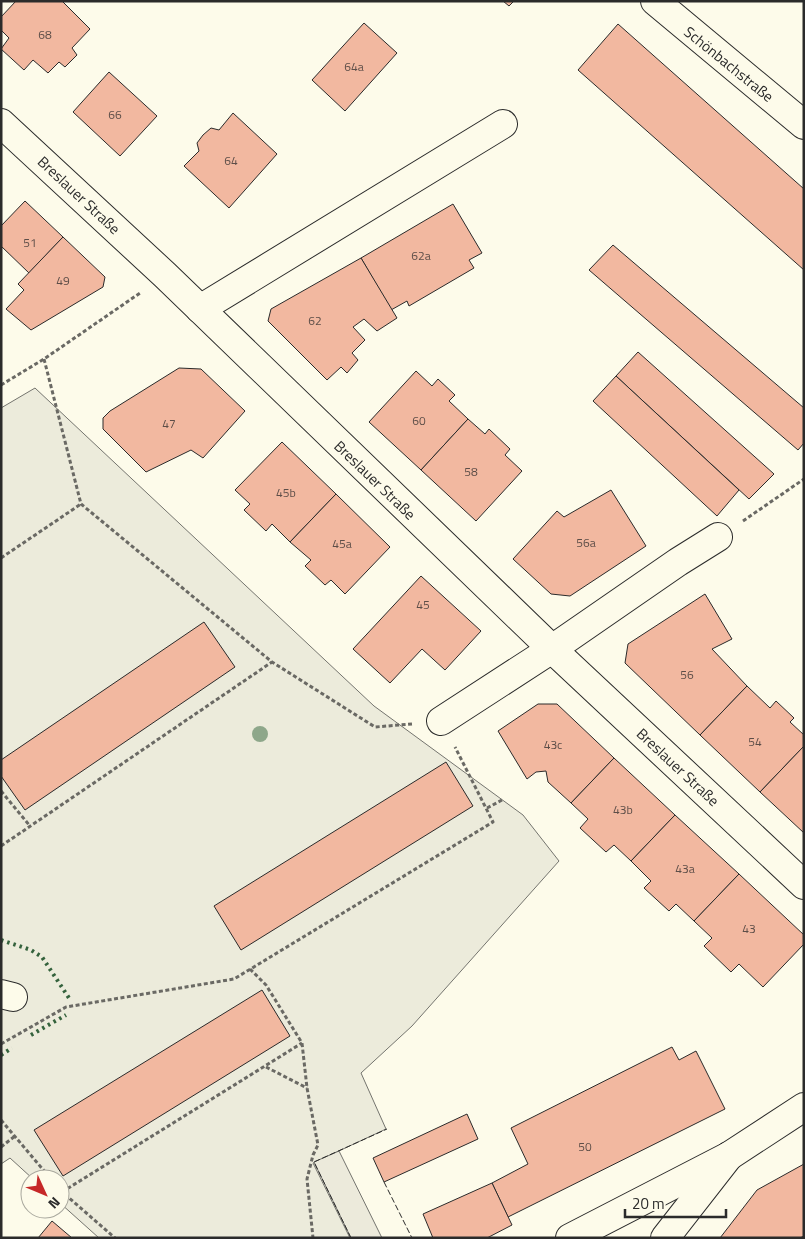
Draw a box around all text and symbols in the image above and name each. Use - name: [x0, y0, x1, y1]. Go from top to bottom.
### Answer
- street label: Schönbachstraße: [679, 20, 779, 108]
- house number: 68: [38, 25, 52, 44]
- house number: 64a: [344, 57, 364, 76]
- house number: 66: [108, 105, 122, 124]
- street label: Breslauer Straße: [32, 150, 126, 240]
- house number: 64: [224, 151, 238, 170]
- house number: 51: [23, 233, 37, 252]
- house number: 62a: [411, 246, 431, 265]
- house number: 49: [56, 271, 70, 290]
- house number: 62: [308, 311, 322, 330]
- house number: 60: [412, 411, 426, 430]
- house number: 47: [162, 414, 176, 433]
- street label: Breslauer Straße: [329, 435, 421, 525]
- house number: 58: [464, 462, 478, 481]
- house number: 45b: [276, 483, 296, 502]
- house number: 56a: [576, 533, 596, 552]
- house number: 45a: [332, 534, 352, 553]
- house number: 45: [416, 595, 430, 614]
- house number: 56: [680, 665, 694, 684]
- street label: Breslauer Straße: [631, 722, 725, 812]
- house number: 54: [748, 732, 762, 751]
- house number: 43c: [544, 735, 562, 754]
- house number: 43b: [613, 800, 633, 819]
- house number: 43a: [675, 859, 695, 878]
- house number: 43: [742, 919, 756, 938]
- house number: 50: [578, 1137, 592, 1156]
- north arrow: [20, 1169, 70, 1219]
- scale bar: [625, 1186, 726, 1218]
- text: 20 m: [632, 1192, 665, 1215]
- text: N: [44, 1193, 66, 1214]

